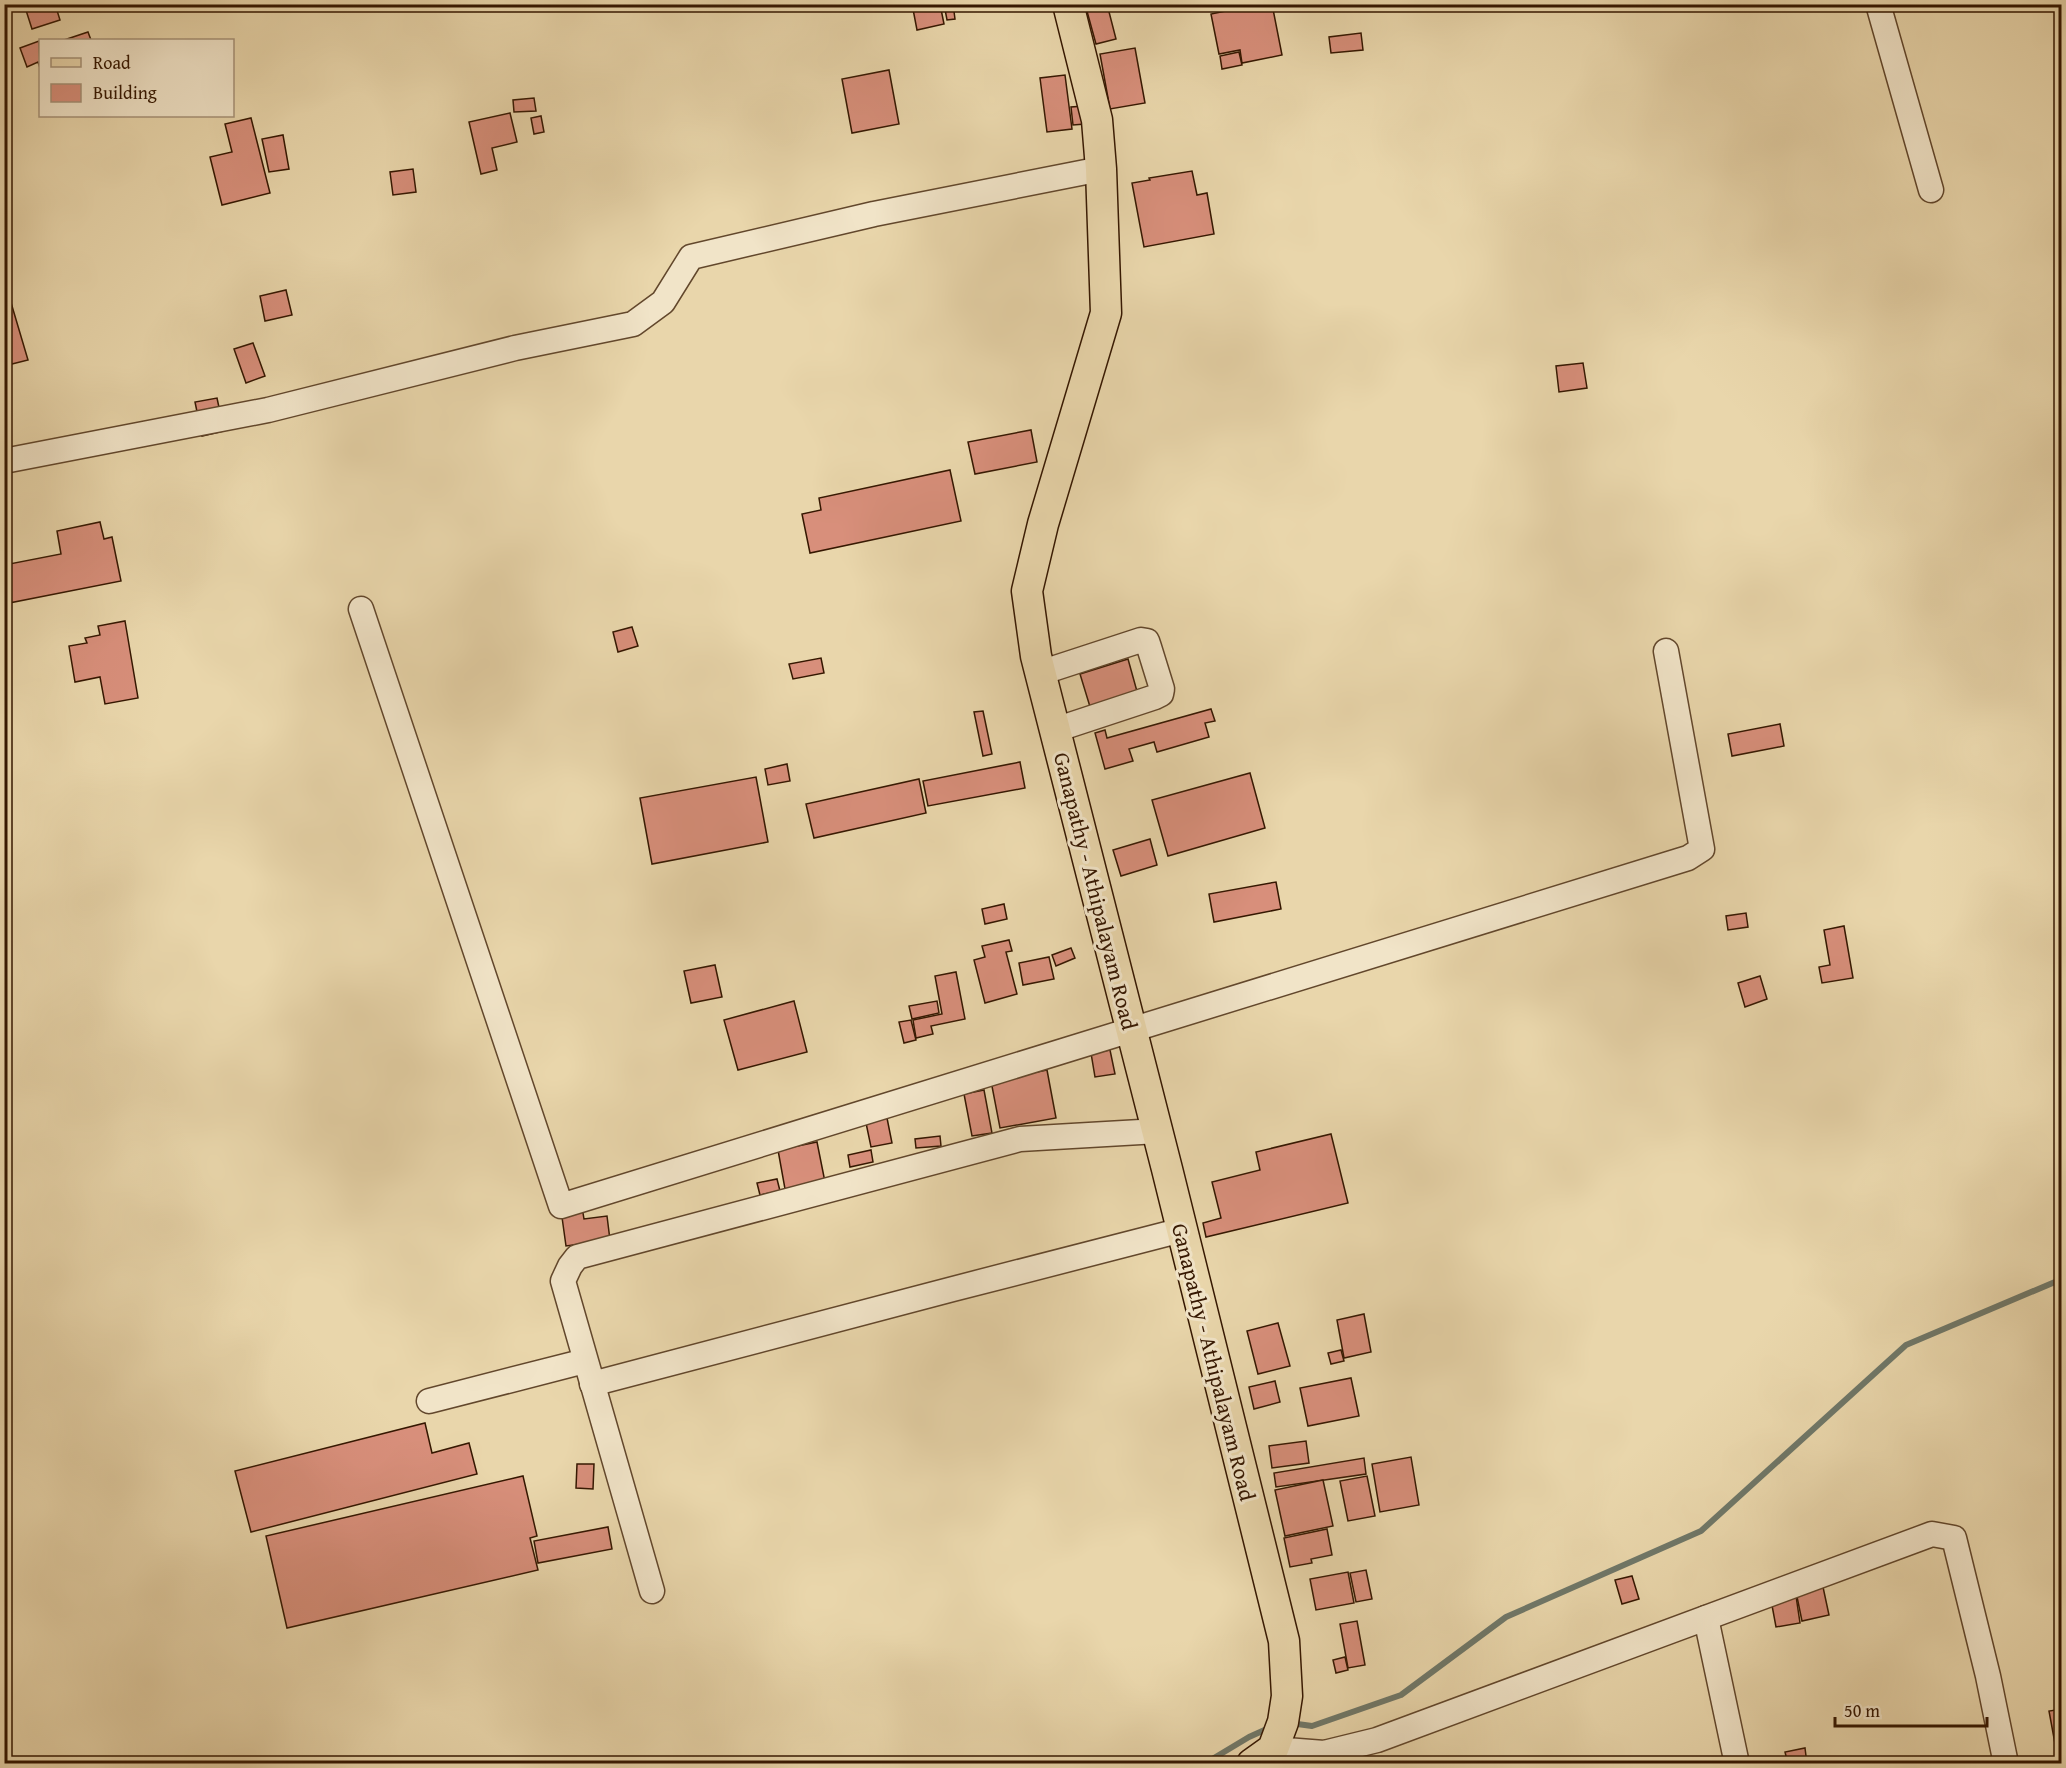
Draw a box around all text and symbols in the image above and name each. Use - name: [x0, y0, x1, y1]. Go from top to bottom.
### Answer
- legend: [39, 39, 234, 117]
- text: Road: [93, 49, 131, 76]
- text: Building: [93, 79, 157, 106]
- street label: Ganapathy - Athipalayam Road: [1046, 749, 1146, 1033]
- street label: Ganapathy - Athipalayam Road: [1164, 1220, 1264, 1504]
- scale bar: [1835, 1690, 1986, 1728]
- text: 50 m: [1844, 1697, 1880, 1724]

